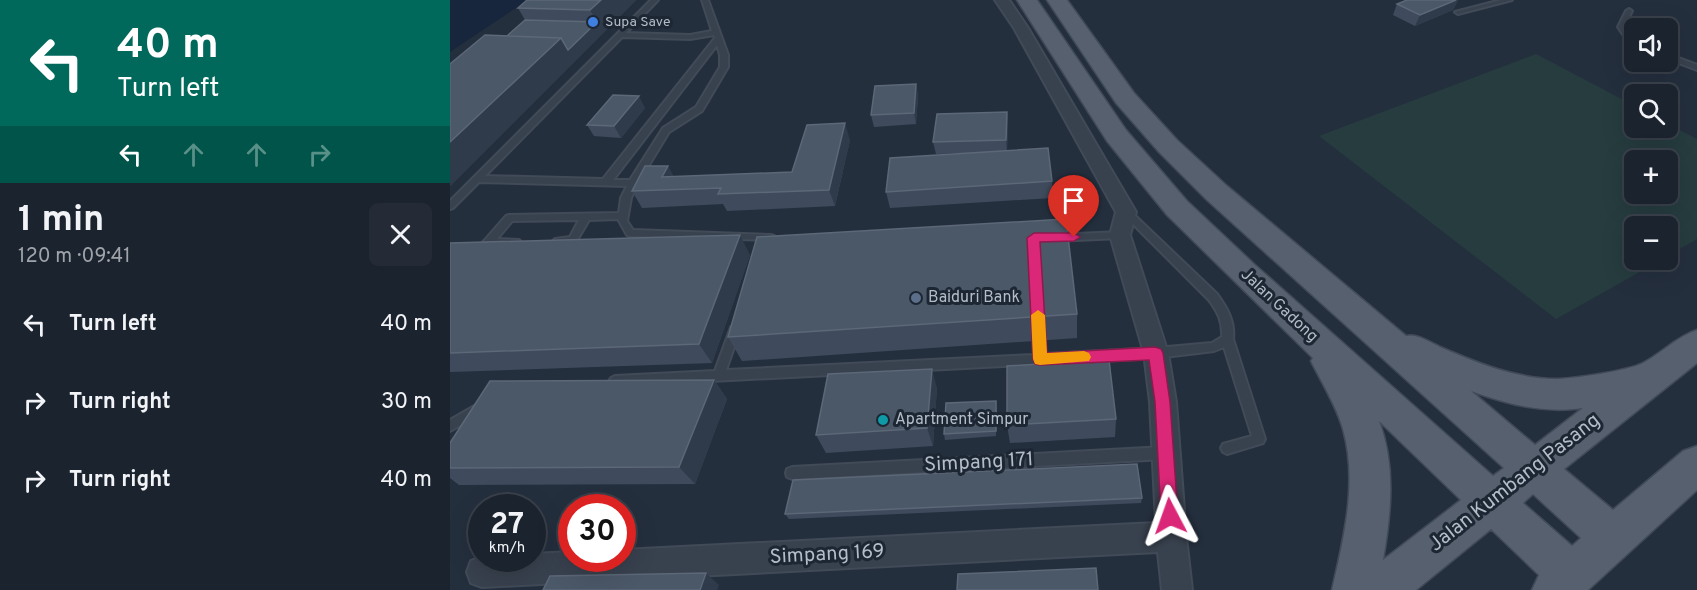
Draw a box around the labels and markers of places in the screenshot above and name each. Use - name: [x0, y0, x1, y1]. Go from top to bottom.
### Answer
- place label: Supa Save: [605, 14, 670, 31]
- marker: Supa Save: [586, 15, 600, 29]
- pin: [1048, 175, 1099, 237]
- place label: Baiduri Bank: [928, 288, 1020, 308]
- marker: Baiduri Bank: [909, 291, 923, 305]
- place label: Apartment Simpur: [895, 410, 1029, 430]
- marker: Apartment Simpur: [876, 413, 890, 427]

